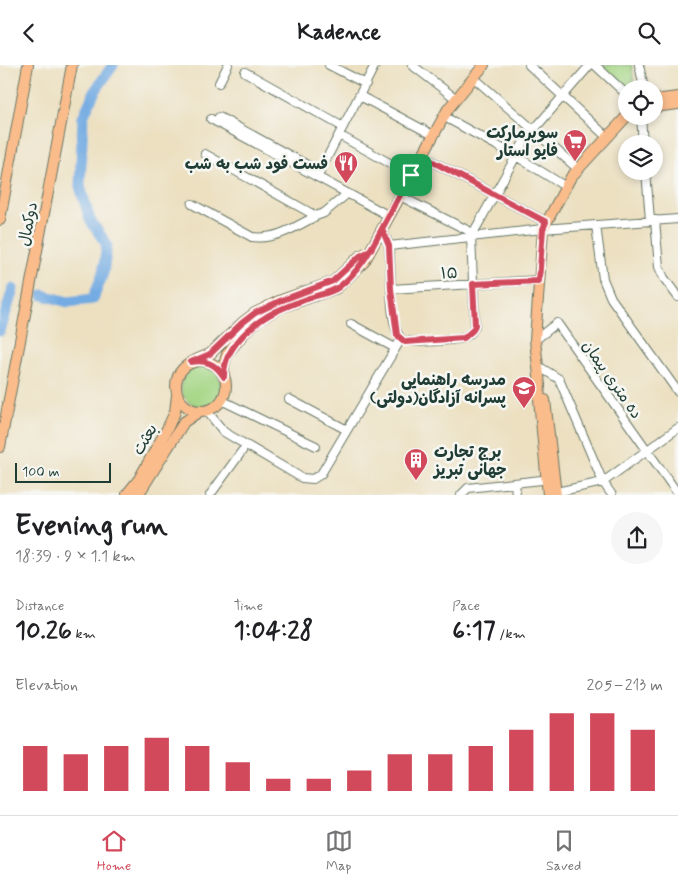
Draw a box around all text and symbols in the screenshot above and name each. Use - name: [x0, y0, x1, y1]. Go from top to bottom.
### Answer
- icon: back: [15, 19, 43, 47]
- text: Kadence: [297, 19, 381, 47]
- icon: search: [635, 19, 663, 47]
- map controls: [618, 80, 663, 180]
- button: locate: [618, 80, 663, 125]
- place label: سوپرمارکت فایو استار: [486, 123, 558, 162]
- supermarket icon: سوپرمارکت فایو استار: [562, 128, 588, 162]
- button: layers: [618, 135, 663, 180]
- restaurant icon: فست فود شب به شب: [333, 150, 359, 184]
- place label: فست فود شب به شب: [185, 154, 328, 175]
- pin: [390, 154, 432, 196]
- icon: arrive: [397, 161, 425, 189]
- street label: دوکمال: [14, 200, 43, 248]
- street label: ۱۵: [440, 263, 458, 284]
- street label: ده متری پیمان: [577, 336, 647, 423]
- place label: مدرسه راهنمایی پسرانه آزادگان(دولتی): [370, 370, 506, 409]
- school or university icon: مدرسه راهنمایی پسرانه آزادگان(دولتی): [511, 375, 537, 409]
- street label: بعثت: [128, 420, 163, 459]
- place label: برج تجارت جهانی تبریز: [432, 442, 507, 481]
- building icon: برج تجارت جهانی تبریز: [403, 447, 429, 481]
- scale bar: [15, 460, 111, 483]
- text: 100 m: [22, 463, 60, 481]
- text: Evening run: [15, 508, 168, 545]
- button: share: [611, 512, 663, 564]
- text: 18:39 · 9 × 1.1 km: [15, 546, 136, 567]
- text: Distance: [15, 597, 64, 615]
- text: Time: [234, 597, 263, 615]
- text: Pace: [452, 597, 480, 615]
- text: 10.26: [15, 615, 72, 648]
- text: 1:04:28: [234, 615, 313, 648]
- text: 6:17: [452, 615, 496, 648]
- text: km: [72, 625, 96, 643]
- text: /km: [496, 625, 526, 643]
- text: Elevation: [15, 675, 78, 696]
- text: 205–213 m: [586, 675, 663, 696]
- tab: Home: [97, 827, 131, 875]
- tab: Map: [325, 827, 353, 875]
- tab: Saved: [546, 827, 581, 875]

